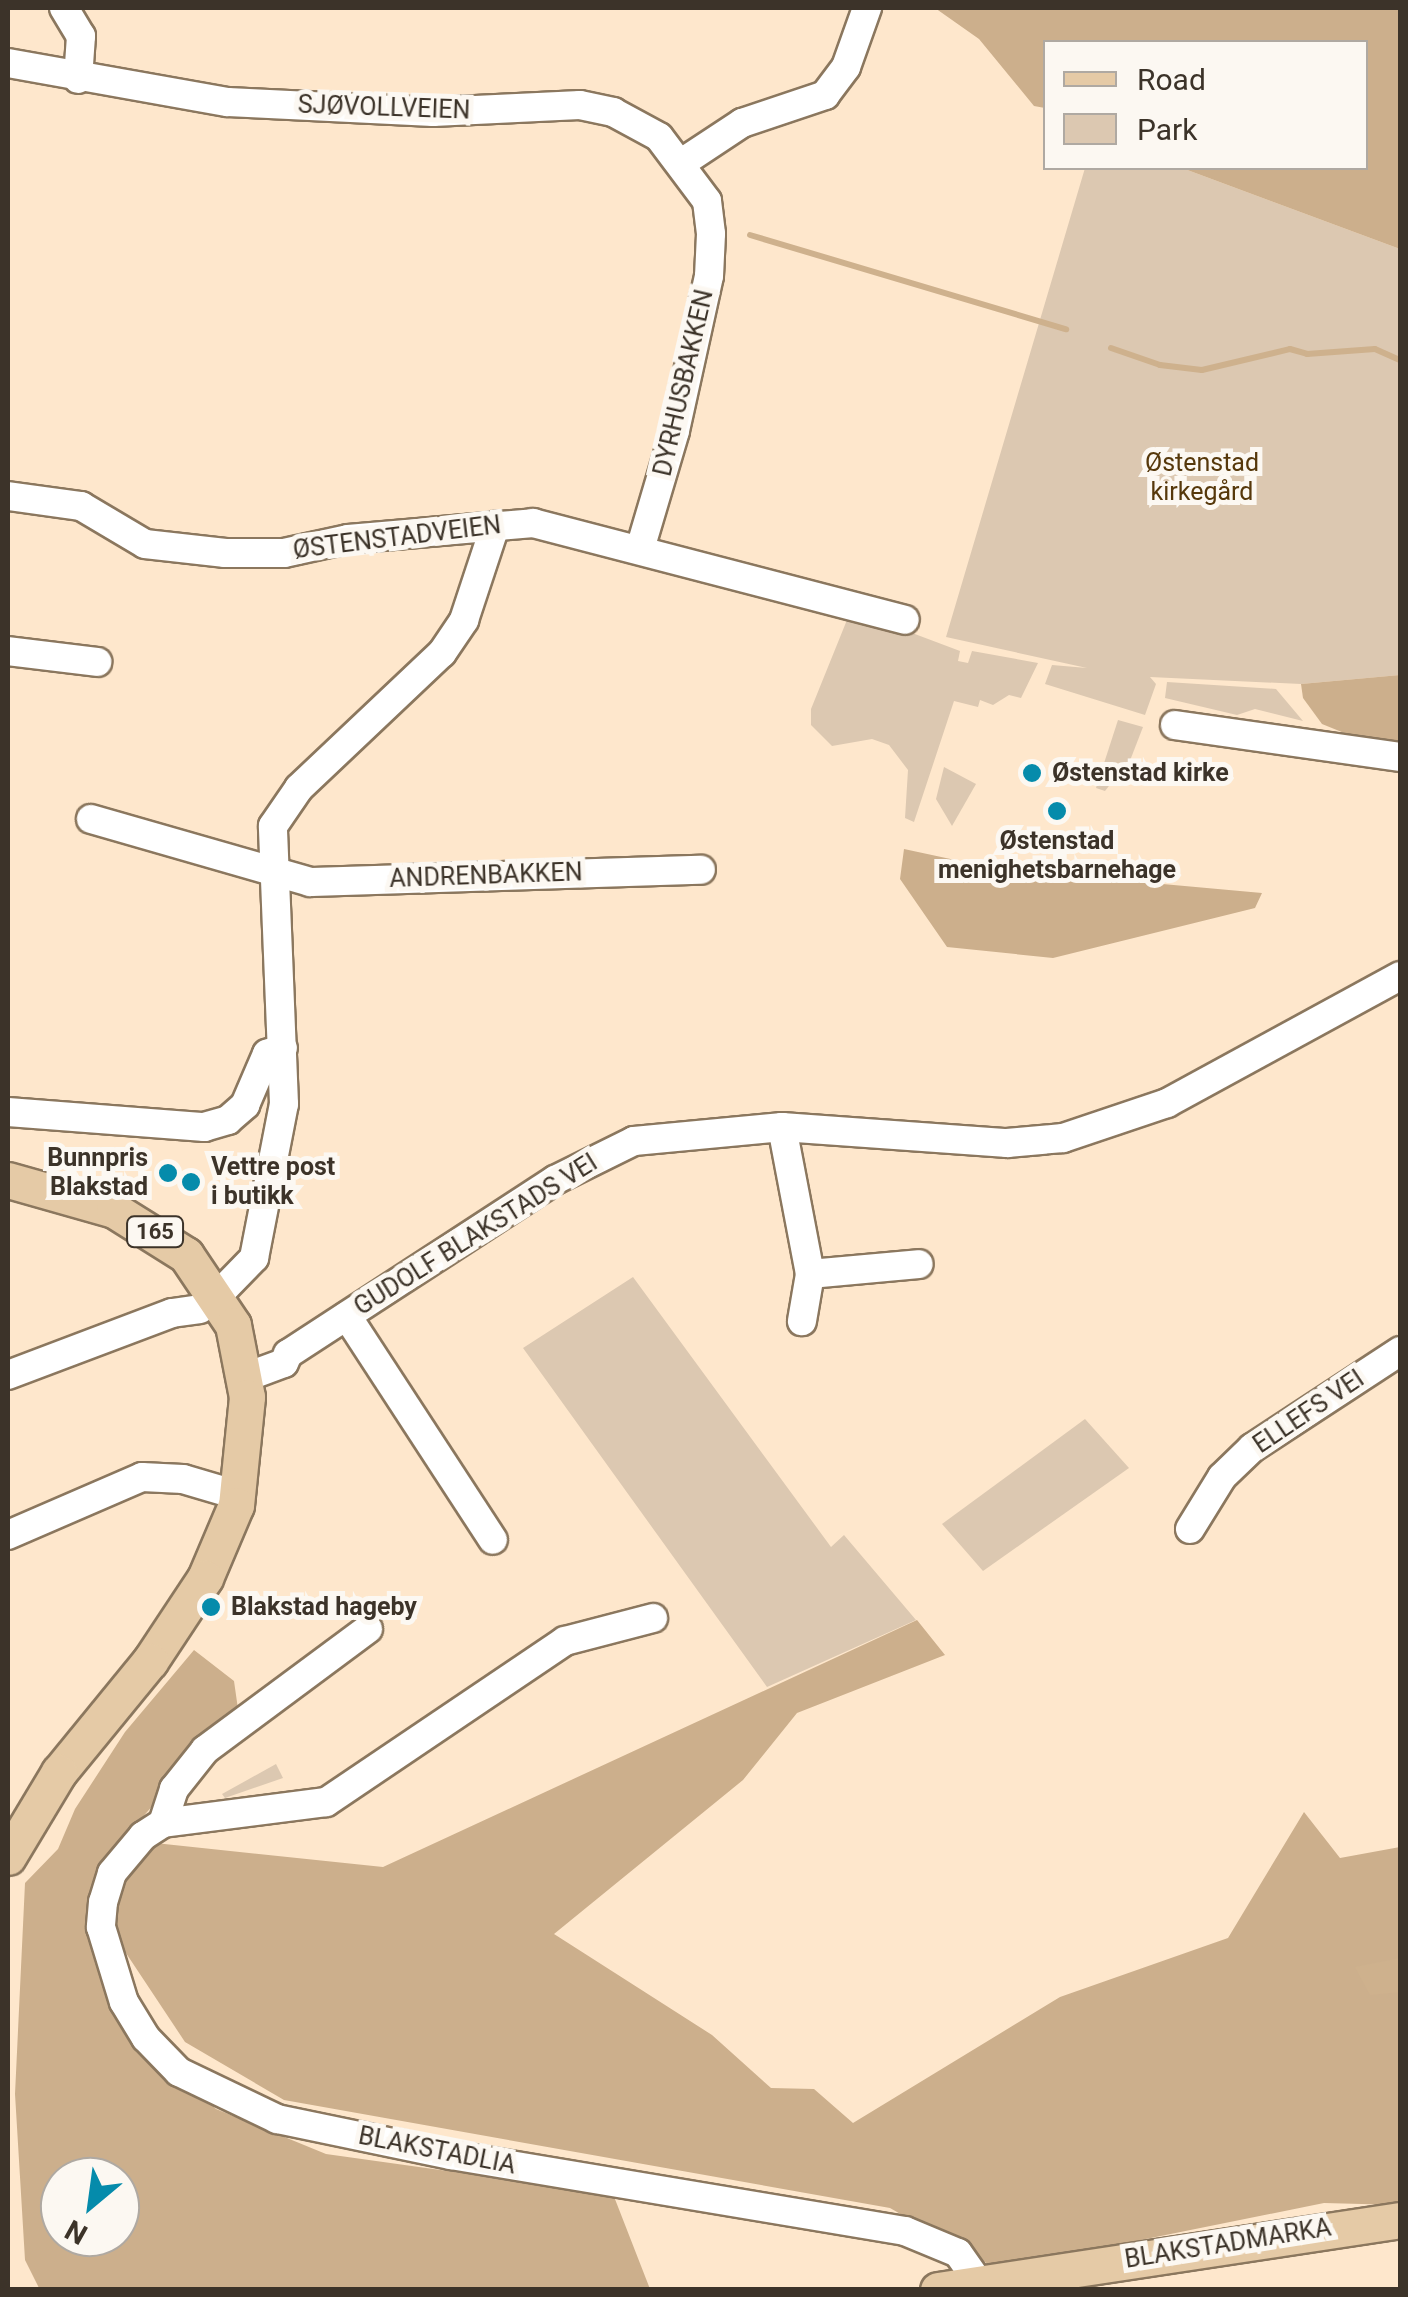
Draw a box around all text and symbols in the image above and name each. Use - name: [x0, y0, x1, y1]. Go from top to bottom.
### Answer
- legend: [1043, 40, 1368, 170]
- text: Road: [1137, 62, 1206, 97]
- street label: SJØVOLLVEIEN: [297, 90, 471, 126]
- text: Park: [1137, 112, 1197, 147]
- street label: DYRHUSBAKKEN: [648, 287, 720, 479]
- park label: Østenstad kirkegård: [1145, 449, 1259, 508]
- street label: ØSTENSTADVEIEN: [291, 510, 503, 566]
- place label: Østenstad kirke: [1052, 758, 1229, 788]
- marker: Østenstad kirke: [1021, 762, 1043, 784]
- marker: Østenstad menighetsbarnehage: [1046, 800, 1068, 822]
- place label: Østenstad menighetsbarnehage: [938, 827, 1176, 886]
- street label: ANDRENBAKKEN: [389, 858, 583, 894]
- place label: Bunnpris Blakstad: [47, 1144, 148, 1203]
- street label: GUDOLF BLAKSTADS VEI: [349, 1148, 603, 1322]
- place label: Vettre post i butikk: [211, 1153, 335, 1212]
- marker: Bunnpris Blakstad: [157, 1162, 179, 1184]
- marker: Vettre post i butikk: [180, 1171, 202, 1193]
- road number: 165: [125, 1215, 185, 1249]
- street label: ELLEFS VEI: [1248, 1364, 1370, 1460]
- place label: Blakstad hageby: [231, 1592, 417, 1622]
- marker: Blakstad hageby: [200, 1596, 222, 1618]
- street label: BLAKSTADLIA: [356, 2121, 518, 2181]
- north arrow: [40, 2157, 140, 2257]
- text: N: [60, 2213, 93, 2251]
- street label: BLAKSTADMARKA: [1123, 2213, 1333, 2275]

